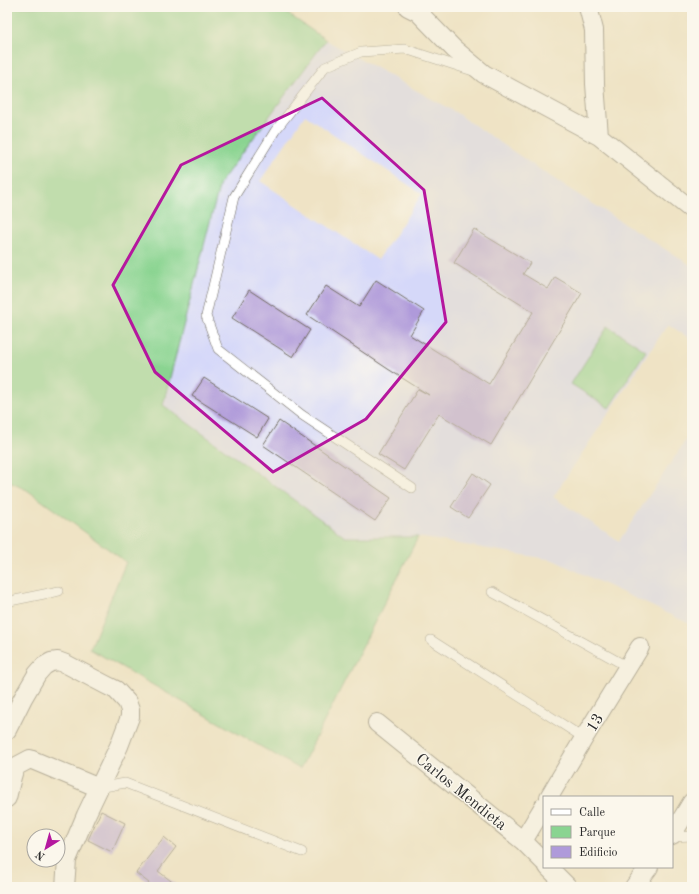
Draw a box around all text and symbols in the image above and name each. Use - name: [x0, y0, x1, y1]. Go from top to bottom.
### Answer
- street label: 13: [584, 711, 607, 735]
- street label: Carlos Mendieta: [412, 751, 509, 834]
- legend: [543, 796, 673, 868]
- text: Calle: [579, 807, 605, 819]
- text: Parque: [579, 827, 616, 839]
- north arrow: [26, 828, 66, 868]
- text: Edificio: [579, 847, 618, 859]
- text: N: [34, 848, 48, 862]

